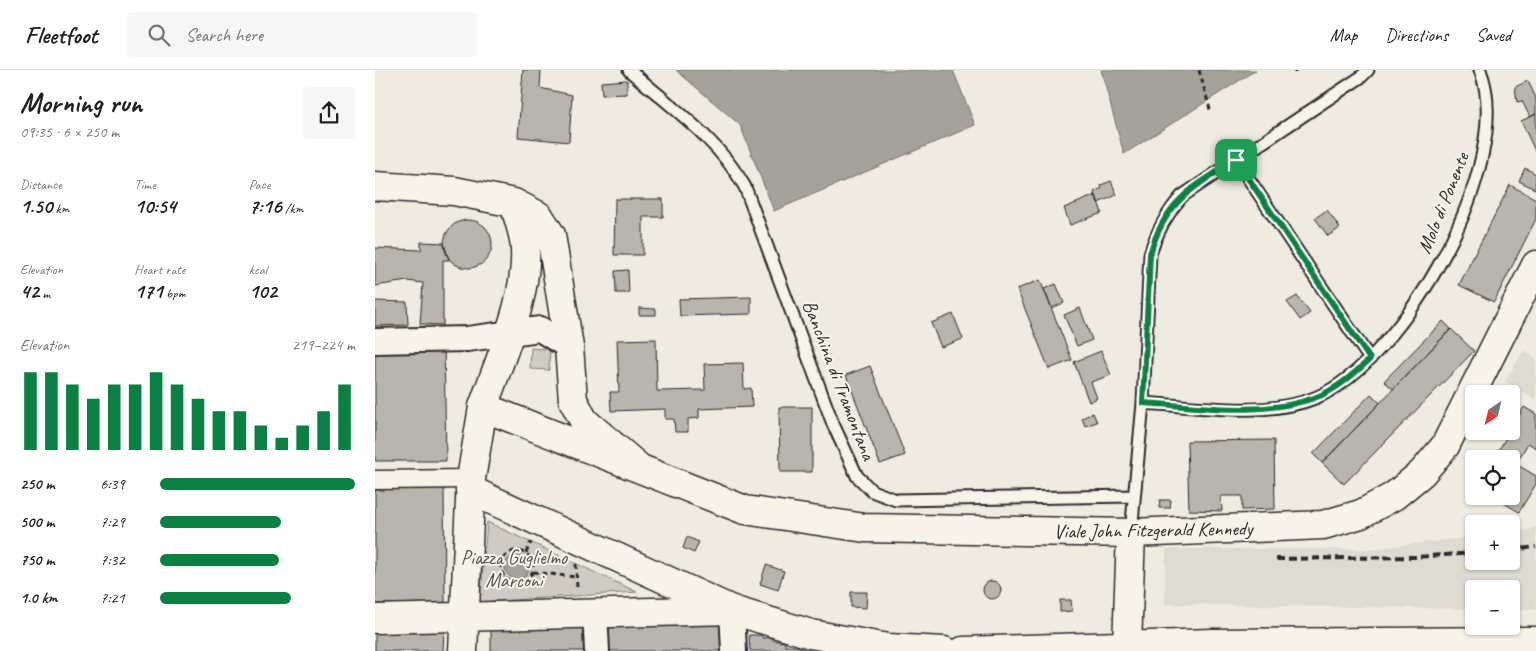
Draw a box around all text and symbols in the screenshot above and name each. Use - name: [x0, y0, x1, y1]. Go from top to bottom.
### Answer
- search box: [127, 12, 477, 57]
- text: Fleetfoot: [25, 20, 97, 50]
- icon: search: [145, 21, 173, 49]
- text: Search here: [185, 23, 263, 47]
- text: Map: [1330, 24, 1357, 46]
- text: Directions: [1385, 24, 1448, 46]
- text: Saved: [1476, 24, 1511, 46]
- text: Morning run: [20, 85, 142, 120]
- button: share: [303, 87, 355, 139]
- text: 09:35 · 6 × 250 m: [20, 122, 119, 142]
- pin: [1215, 139, 1257, 181]
- icon: arrive: [1222, 146, 1250, 174]
- street label: Molo di Ponente: [1411, 148, 1475, 257]
- text: Distance: [20, 176, 62, 193]
- text: Time: [134, 176, 156, 193]
- text: Pace: [249, 176, 270, 193]
- text: 1.50: [20, 193, 52, 219]
- text: 10:54: [134, 193, 176, 219]
- text: 7:16: [249, 193, 282, 219]
- text: km: [52, 200, 69, 217]
- text: /km: [282, 200, 303, 217]
- text: Elevation: [20, 261, 63, 278]
- text: Heart rate: [134, 261, 185, 278]
- text: kcal: [249, 261, 267, 278]
- text: 42: [20, 278, 39, 304]
- text: 171: [134, 278, 163, 304]
- text: 102: [249, 278, 277, 304]
- text: m: [39, 285, 50, 302]
- text: bpm: [163, 285, 185, 302]
- street label: Banchina di Tramontana: [797, 296, 882, 465]
- text: Elevation: [20, 335, 69, 355]
- text: 219–224 m: [292, 335, 355, 355]
- north arrow: [1465, 385, 1520, 440]
- map controls: [1465, 385, 1520, 635]
- button: locate: [1465, 450, 1520, 505]
- text: 250 m: [20, 474, 54, 494]
- text: 6:39: [100, 474, 125, 494]
- text: 500 m: [20, 512, 54, 532]
- text: 7:29: [100, 512, 125, 532]
- button: +: [1465, 515, 1520, 570]
- street label: Viale John Fitzgerald Kennedy: [1053, 516, 1255, 544]
- park label: Piazza Guglielmo Marconi: [461, 545, 568, 593]
- text: 750 m: [20, 550, 54, 570]
- text: 7:32: [100, 550, 125, 570]
- button: −: [1465, 580, 1520, 635]
- text: 1.0 km: [20, 588, 57, 608]
- text: 7:21: [100, 588, 125, 608]

